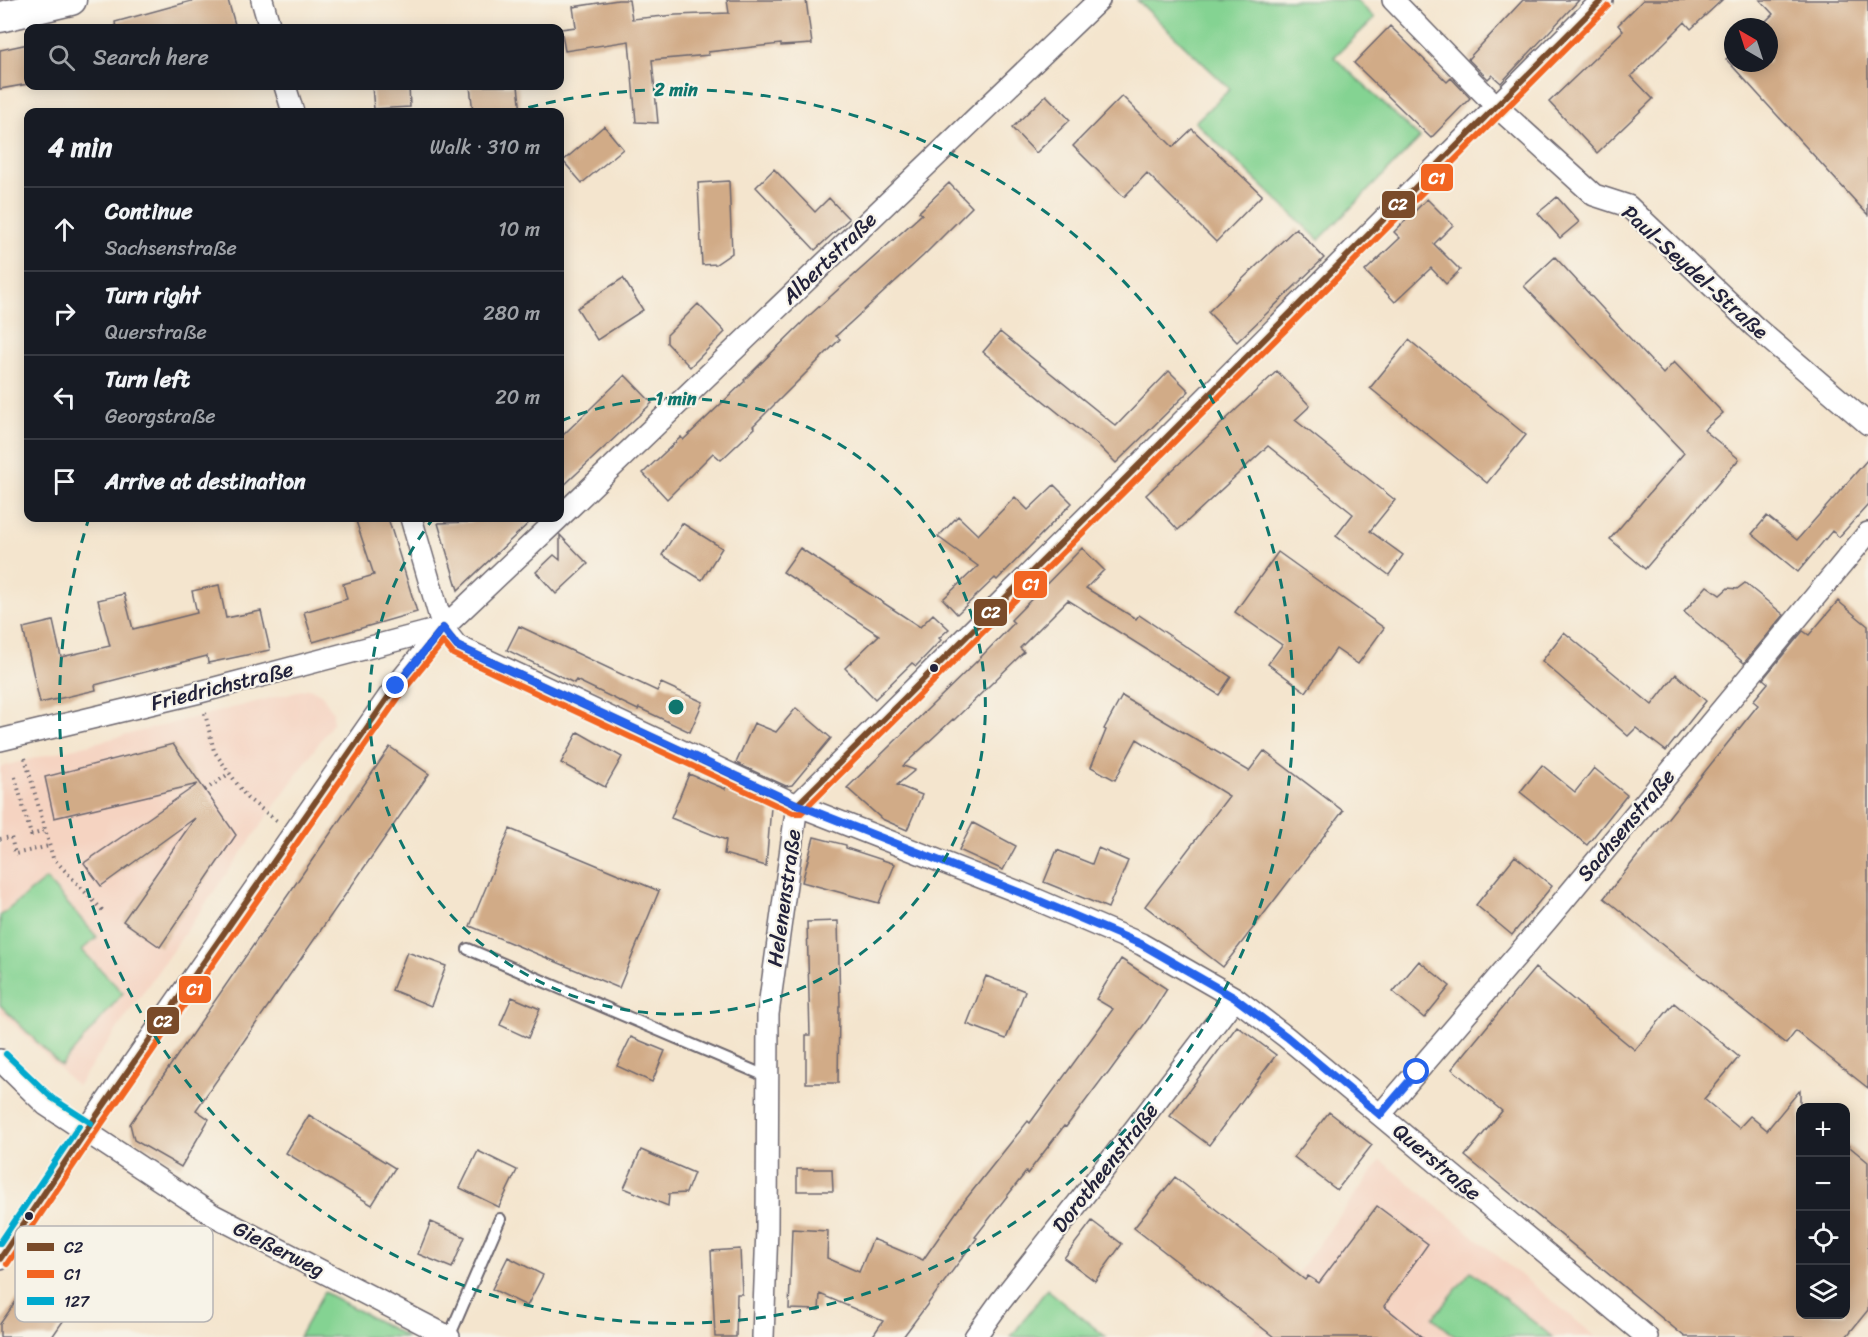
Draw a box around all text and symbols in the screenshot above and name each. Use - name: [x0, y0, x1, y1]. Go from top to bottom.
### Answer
- north arrow: [1724, 18, 1778, 72]
- search box: [24, 24, 564, 90]
- text: Search here: [93, 38, 209, 77]
- icon: search: [45, 41, 78, 74]
- text: 2 min: [653, 74, 698, 106]
- text: 4 min: [48, 124, 112, 170]
- text: Walk · 310 m: [430, 130, 540, 165]
- line badge: C1: [1420, 163, 1454, 192]
- text: C1: [1428, 164, 1446, 193]
- line badge: C2: [1381, 190, 1416, 219]
- text: C2: [1387, 190, 1408, 219]
- text: Continue: [105, 192, 193, 231]
- street label: Paul-Seydel-Straße: [1612, 195, 1778, 349]
- street label: Albertstraße: [771, 202, 886, 315]
- text: 10 m: [498, 212, 540, 247]
- icon: ahead: [48, 213, 81, 246]
- text: Sachsenstraße: [105, 231, 237, 266]
- text: Turn right: [105, 276, 200, 315]
- text: 280 m: [483, 296, 540, 331]
- icon: right: [48, 297, 81, 330]
- text: Querstraße: [105, 315, 207, 350]
- text: Turn left: [105, 360, 190, 399]
- text: 20 m: [495, 380, 540, 415]
- icon: left: [48, 381, 81, 414]
- text: 1 min: [656, 383, 697, 415]
- text: Georgstraße: [105, 399, 215, 434]
- text: Arrive at destination: [105, 462, 306, 501]
- icon: arrive: [48, 465, 81, 498]
- line badge: C1: [1013, 570, 1048, 599]
- text: C1: [1022, 570, 1040, 599]
- line badge: C2: [973, 598, 1008, 627]
- text: C2: [980, 598, 1001, 627]
- street label: Friedrichstraße: [147, 650, 298, 722]
- unlabelled marker: [928, 662, 940, 674]
- route end: [382, 672, 408, 698]
- centre of rings: [666, 697, 686, 717]
- street label: Sachsenstraße: [1567, 760, 1685, 890]
- street label: Helenenstraße: [756, 827, 812, 969]
- line badge: C1: [178, 975, 212, 1004]
- text: C1: [186, 975, 204, 1004]
- line badge: C2: [146, 1006, 180, 1035]
- text: C2: [152, 1007, 173, 1036]
- route start: [1403, 1058, 1429, 1084]
- street label: Dorotheenstraße: [1042, 1095, 1168, 1241]
- map controls: [1796, 1103, 1850, 1319]
- button: +: [1796, 1103, 1850, 1157]
- street label: Querstraße: [1384, 1113, 1490, 1211]
- button: −: [1796, 1157, 1850, 1211]
- unlabelled marker: [23, 1210, 35, 1222]
- street label: Gießerweg: [226, 1210, 332, 1288]
- button: locate: [1796, 1211, 1850, 1265]
- legend: [15, 1226, 213, 1322]
- text: C2: [64, 1233, 83, 1262]
- text: C1: [64, 1260, 81, 1289]
- button: layers: [1796, 1265, 1850, 1319]
- text: 127: [64, 1287, 90, 1316]

